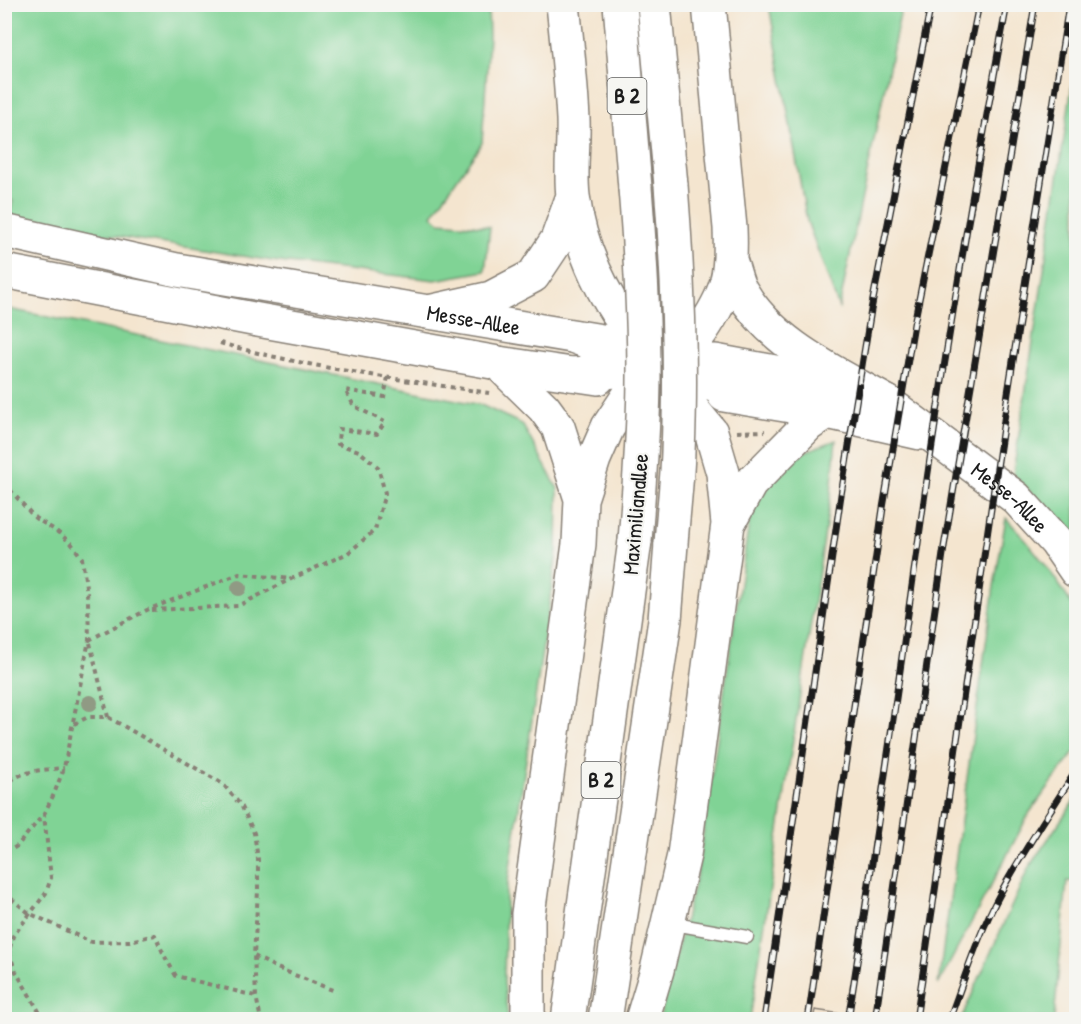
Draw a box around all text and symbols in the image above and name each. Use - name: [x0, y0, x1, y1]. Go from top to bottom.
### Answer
- road number: B 2: [608, 78, 646, 114]
- street label: Messe-Allee: [425, 297, 523, 342]
- street label: Maximilianallee: [615, 452, 655, 576]
- street label: Messe-Allee: [965, 455, 1056, 539]
- road number: B 2: [582, 762, 620, 798]

